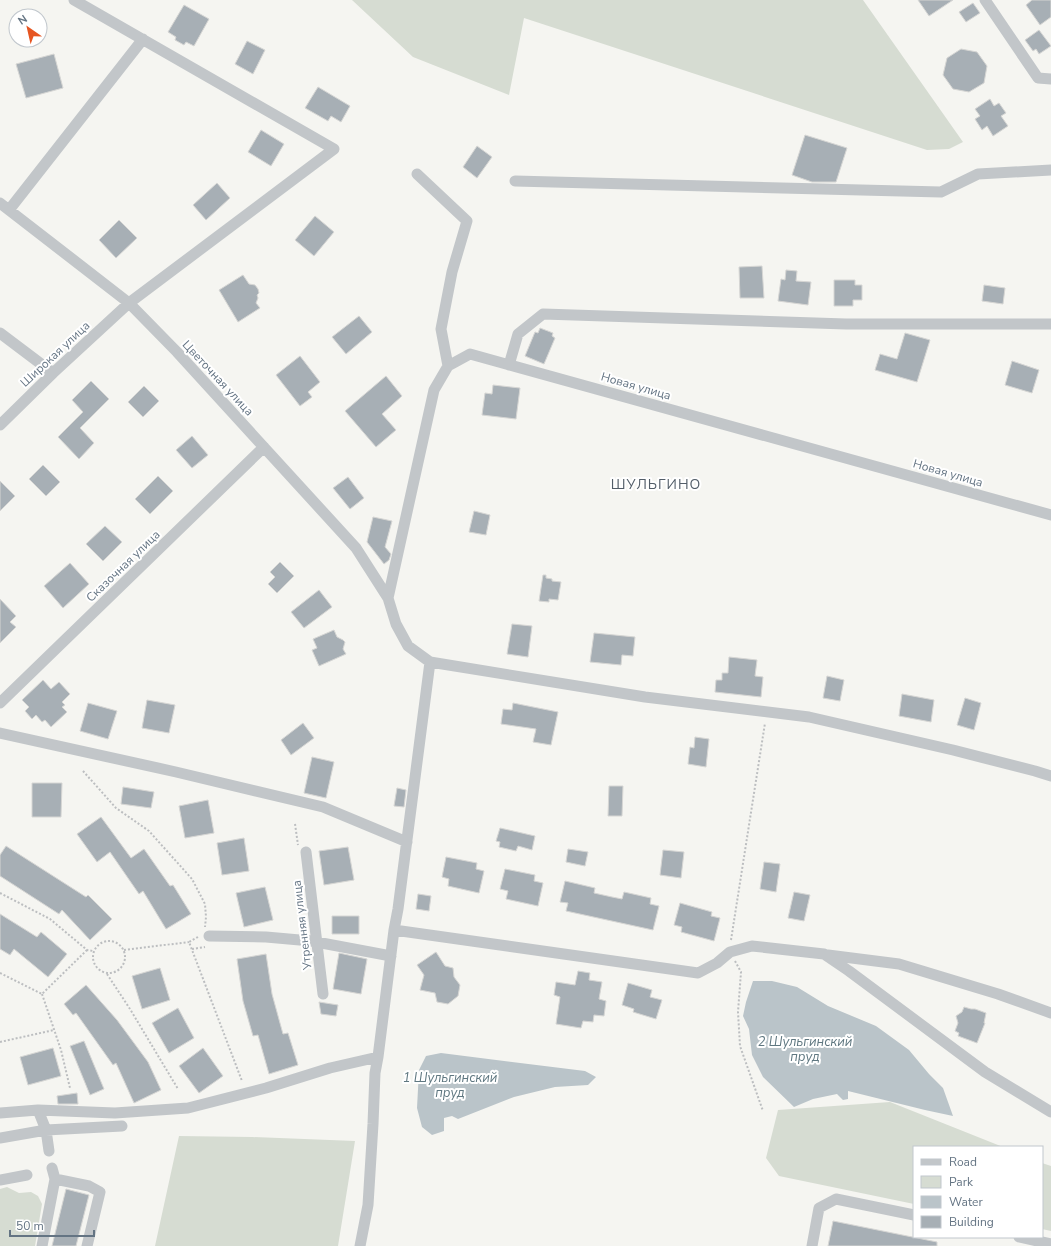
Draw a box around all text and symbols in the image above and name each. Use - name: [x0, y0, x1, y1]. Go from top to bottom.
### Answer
- north arrow: [8, 8, 48, 48]
- text: N: [15, 12, 30, 29]
- street label: Широкая улица: [17, 318, 93, 390]
- street label: Цветочная улица: [179, 337, 257, 419]
- street label: Новая улица: [599, 368, 673, 404]
- street label: Новая улица: [911, 455, 985, 491]
- district label: ШУЛЬГИНО: [611, 475, 701, 494]
- street label: Сказочная улица: [83, 527, 163, 605]
- street label: Утренняя улица: [289, 879, 316, 972]
- water label: 2 Шульгинский пруд: [758, 1033, 853, 1066]
- water label: 1 Шульгинский пруд: [403, 1069, 498, 1102]
- legend: [913, 1146, 1043, 1238]
- text: Road: [949, 1154, 977, 1170]
- text: Park: [949, 1174, 974, 1190]
- text: Water: [949, 1194, 983, 1210]
- scale bar: [10, 1212, 94, 1238]
- text: Building: [949, 1214, 994, 1230]
- text: 50 m: [16, 1218, 44, 1234]

